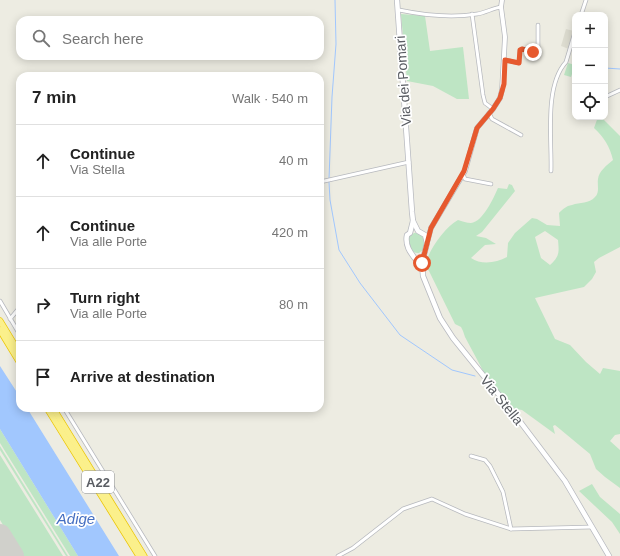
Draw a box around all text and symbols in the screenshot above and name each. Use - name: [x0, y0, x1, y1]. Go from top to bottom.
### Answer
- map controls: [572, 12, 608, 120]
- button: +: [572, 12, 608, 48]
- search box: [16, 16, 324, 60]
- icon: search: [30, 27, 52, 49]
- text: Search here: [62, 30, 144, 47]
- street label: Via dei Pomari: [392, 35, 414, 127]
- route end: [524, 43, 542, 61]
- button: −: [572, 48, 608, 84]
- button: locate: [572, 84, 608, 120]
- text: 7 min: [32, 88, 76, 107]
- text: Walk · 540 m: [232, 91, 308, 106]
- text: Continue: [70, 145, 135, 162]
- icon: ahead: [32, 150, 54, 172]
- text: 40 m: [279, 153, 308, 168]
- text: Via Stella: [70, 162, 125, 177]
- text: Continue: [70, 217, 135, 234]
- icon: ahead: [32, 222, 54, 244]
- text: 420 m: [272, 225, 308, 240]
- text: Via alle Porte: [70, 234, 147, 249]
- route start: [413, 254, 431, 272]
- text: Turn right: [70, 289, 140, 306]
- icon: right: [32, 294, 54, 316]
- text: 80 m: [279, 297, 308, 312]
- text: Via alle Porte: [70, 306, 147, 321]
- icon: arrive: [32, 366, 54, 388]
- text: Arrive at destination: [70, 368, 215, 385]
- street label: Via Stella: [477, 372, 527, 428]
- road number: A22: [82, 471, 114, 493]
- water label: Adige: [56, 510, 95, 527]

